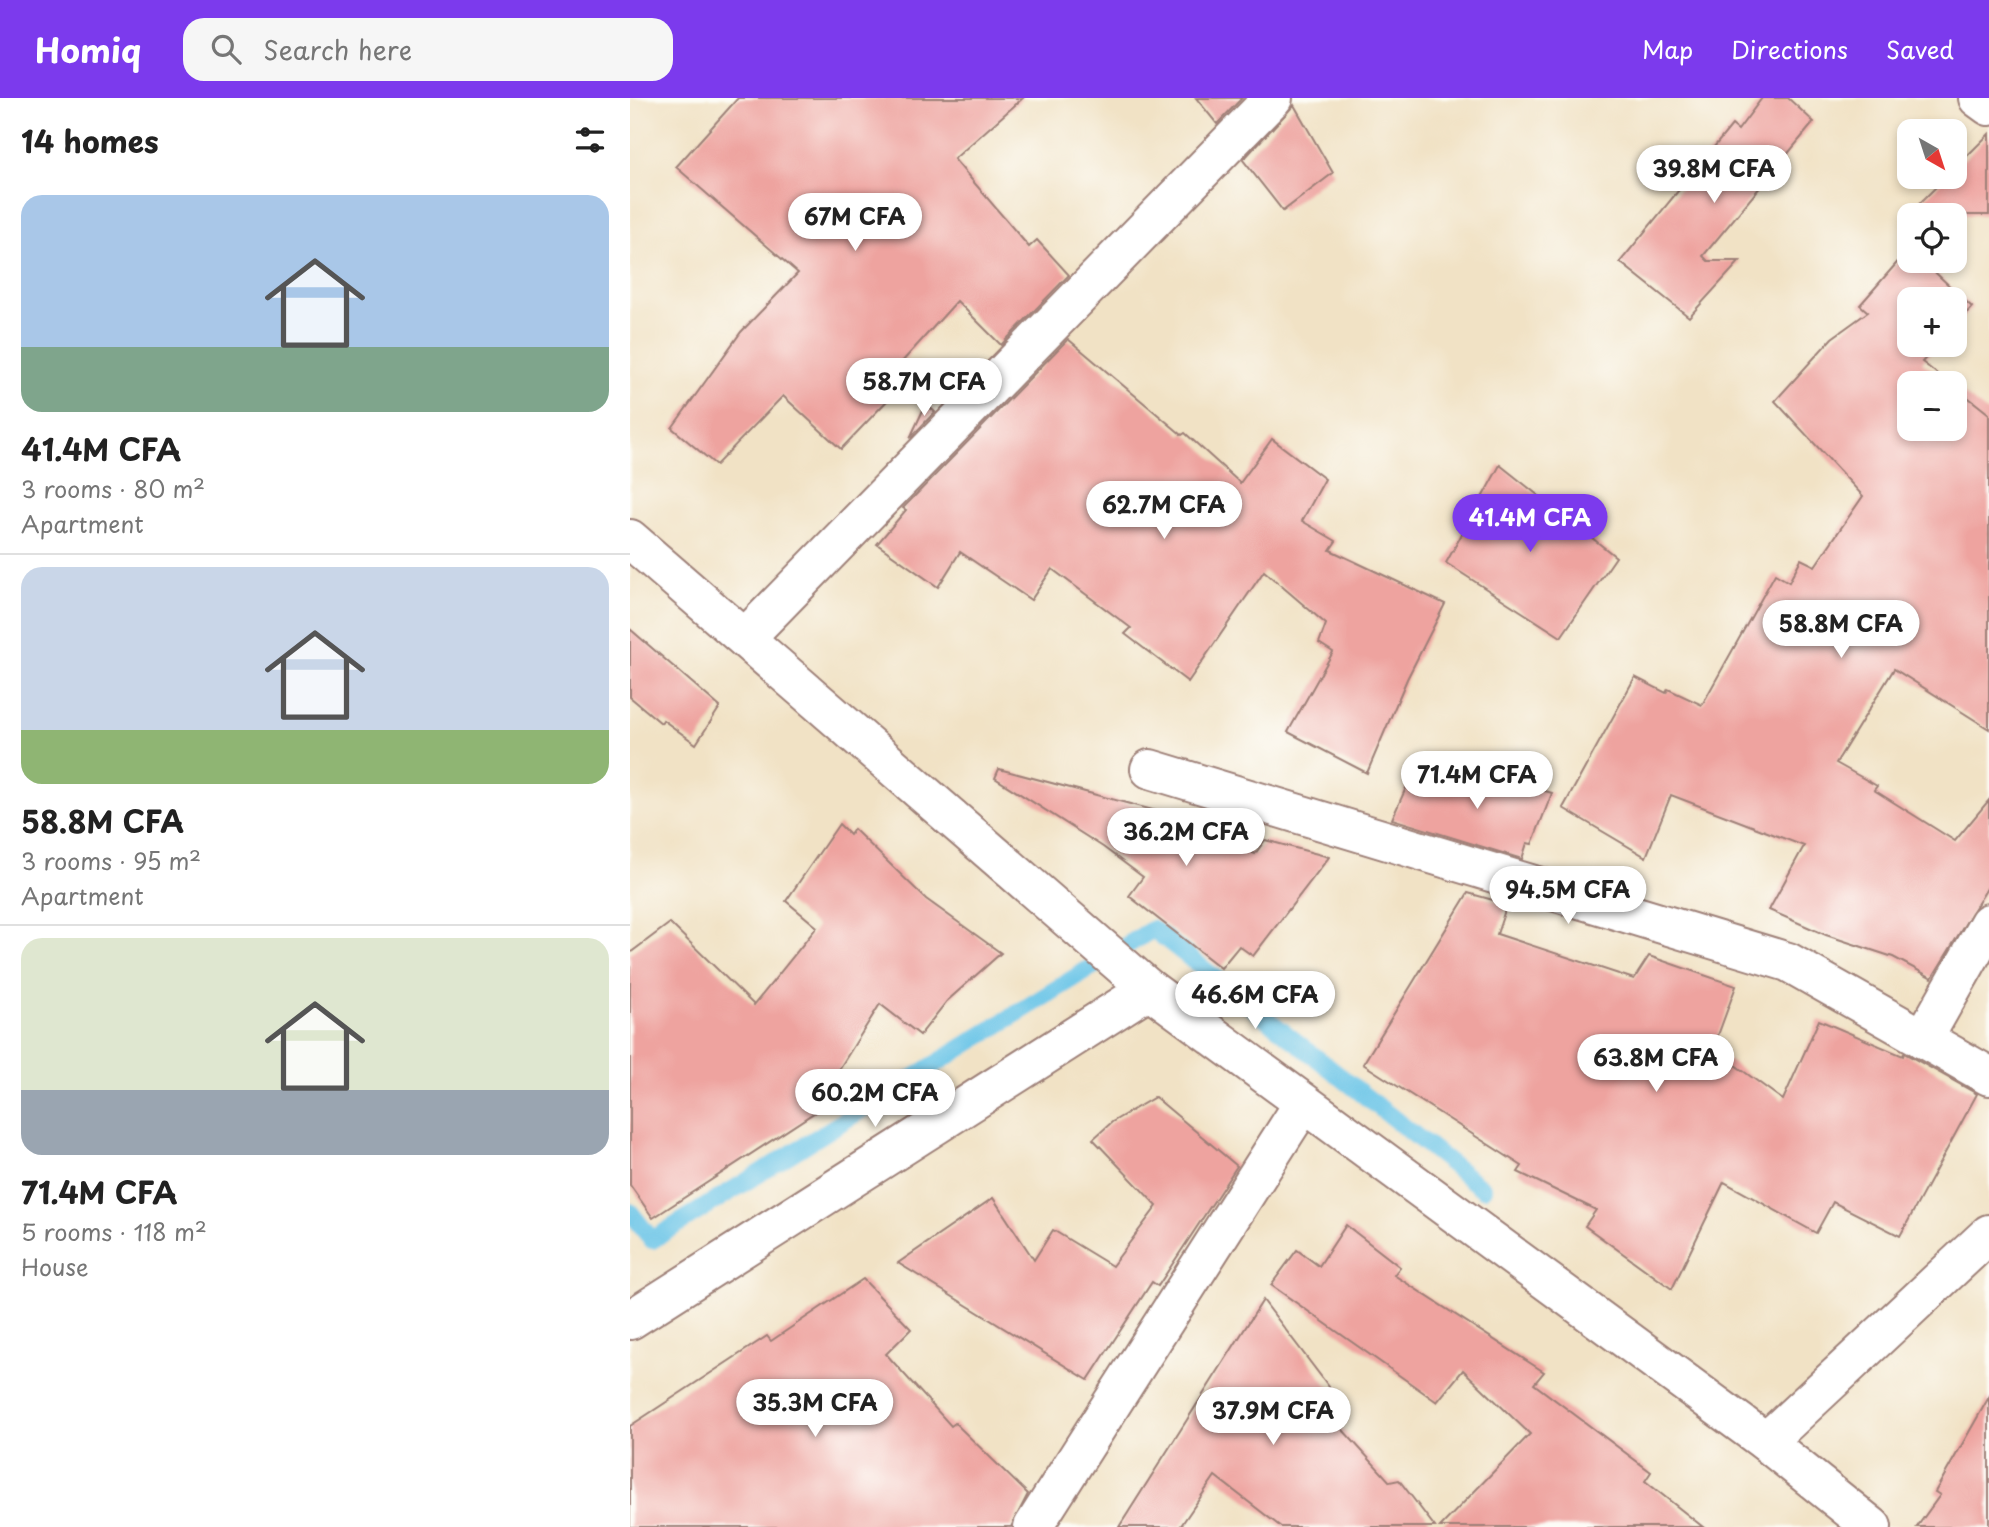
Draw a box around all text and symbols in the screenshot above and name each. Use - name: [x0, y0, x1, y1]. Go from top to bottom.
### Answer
- search box: [183, 18, 673, 81]
- text: Homiq: [35, 24, 141, 74]
- icon: search: [207, 30, 245, 68]
- text: Search here: [263, 30, 412, 69]
- text: Map: [1642, 31, 1693, 67]
- text: Directions: [1731, 31, 1848, 67]
- text: Saved: [1886, 31, 1954, 67]
- text: 14 homes: [21, 118, 159, 163]
- north arrow: [1897, 119, 1967, 189]
- map controls: [1897, 119, 1967, 441]
- icon: filters: [571, 121, 609, 159]
- pin: 39.8M CFA: [1634, 146, 1794, 205]
- text: 39.8M CFA: [1652, 150, 1776, 185]
- pin: 67M CFA: [790, 194, 920, 253]
- text: 67M CFA: [804, 198, 906, 233]
- button: locate: [1897, 203, 1967, 273]
- icon: home: [252, 240, 378, 366]
- button: +: [1897, 287, 1967, 357]
- pin: 58.7M CFA: [844, 358, 1004, 418]
- text: 58.7M CFA: [862, 363, 986, 398]
- button: −: [1897, 371, 1967, 441]
- text: 41.4M CFA: [21, 426, 181, 471]
- text: 3 rooms · 80 m²: [21, 471, 205, 506]
- pin: 62.7M CFA: [1084, 482, 1244, 541]
- text: 62.7M CFA: [1102, 486, 1226, 521]
- pin: 41.4M CFA: [1450, 494, 1610, 554]
- text: 41.4M CFA: [1468, 499, 1592, 534]
- text: Apartment: [21, 506, 144, 541]
- pin: 58.8M CFA: [1761, 601, 1921, 660]
- text: 58.8M CFA: [1779, 605, 1903, 640]
- icon: home: [252, 612, 378, 738]
- pin: 71.4M CFA: [1397, 752, 1557, 811]
- text: 71.4M CFA: [1417, 756, 1537, 791]
- text: 58.8M CFA: [21, 798, 184, 843]
- pin: 36.2M CFA: [1106, 808, 1266, 868]
- text: 36.2M CFA: [1123, 813, 1249, 848]
- text: 3 rooms · 95 m²: [21, 843, 201, 878]
- pin: 94.5M CFA: [1488, 866, 1648, 926]
- text: 94.5M CFA: [1505, 871, 1631, 906]
- text: Apartment: [21, 878, 144, 913]
- pin: 46.6M CFA: [1175, 972, 1335, 1031]
- text: 46.6M CFA: [1191, 976, 1319, 1011]
- icon: home: [252, 983, 378, 1109]
- pin: 63.8M CFA: [1576, 1034, 1736, 1094]
- text: 63.8M CFA: [1593, 1039, 1719, 1074]
- pin: 60.2M CFA: [795, 1070, 955, 1129]
- text: 60.2M CFA: [811, 1074, 939, 1109]
- text: 71.4M CFA: [21, 1169, 178, 1214]
- text: 5 rooms · 118 m²: [21, 1214, 207, 1249]
- text: House: [21, 1249, 88, 1284]
- pin: 35.3M CFA: [735, 1380, 895, 1439]
- text: 35.3M CFA: [752, 1384, 878, 1419]
- pin: 37.9M CFA: [1193, 1388, 1353, 1447]
- text: 37.9M CFA: [1212, 1392, 1334, 1427]

